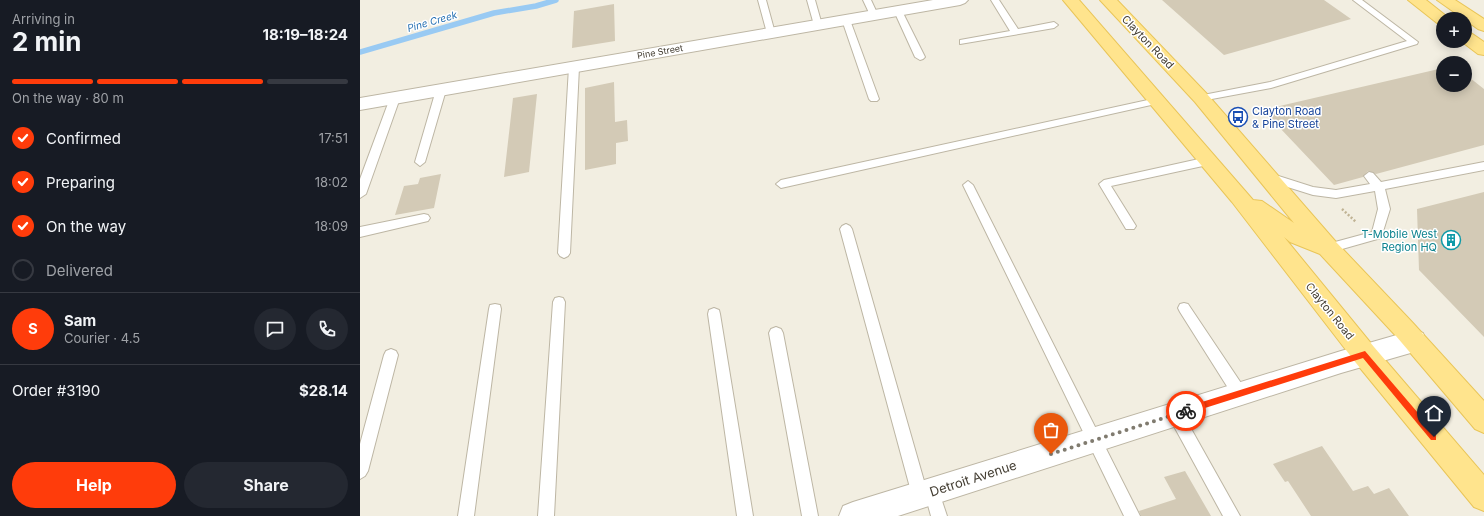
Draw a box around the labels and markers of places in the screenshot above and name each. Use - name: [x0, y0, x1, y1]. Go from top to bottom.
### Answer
- place label: Clayton Road & Pine Street: [1252, 104, 1321, 131]
- bus stop icon: Clayton Road & Pine Street: [1227, 106, 1249, 128]
- place label: T-Mobile West Region HQ: [1361, 227, 1437, 254]
- building icon: T-Mobile West Region HQ: [1440, 229, 1462, 251]
- pin: [1417, 396, 1451, 437]
- pin: [1034, 413, 1068, 454]

